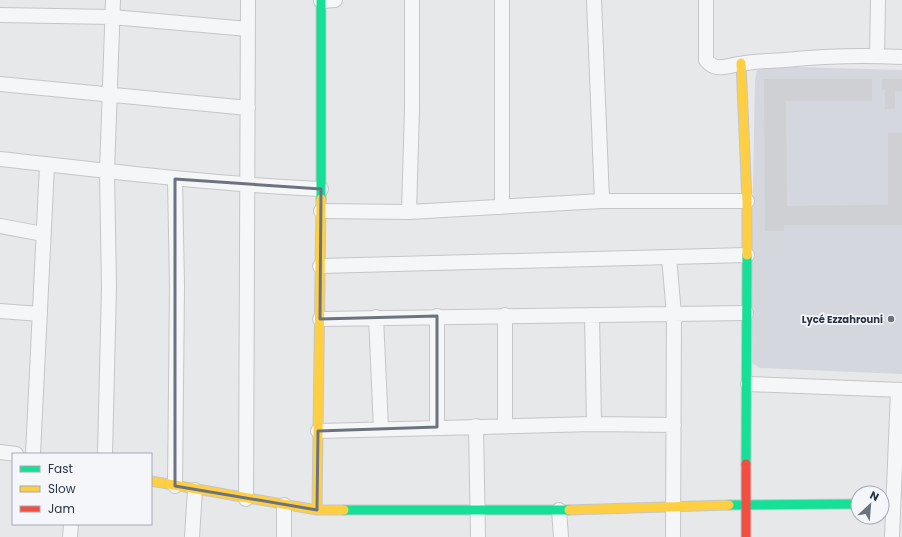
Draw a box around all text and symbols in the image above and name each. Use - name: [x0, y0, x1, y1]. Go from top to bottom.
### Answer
- place label: Lycé Ezzahrouni: [802, 312, 883, 327]
- marker: Lycé Ezzahrouni: [886, 314, 896, 324]
- legend: [12, 453, 152, 525]
- text: Fast: [48, 460, 73, 477]
- text: Slow: [48, 480, 76, 497]
- north arrow: [850, 485, 890, 525]
- text: N: [867, 487, 882, 505]
- text: Jam: [48, 500, 75, 517]

